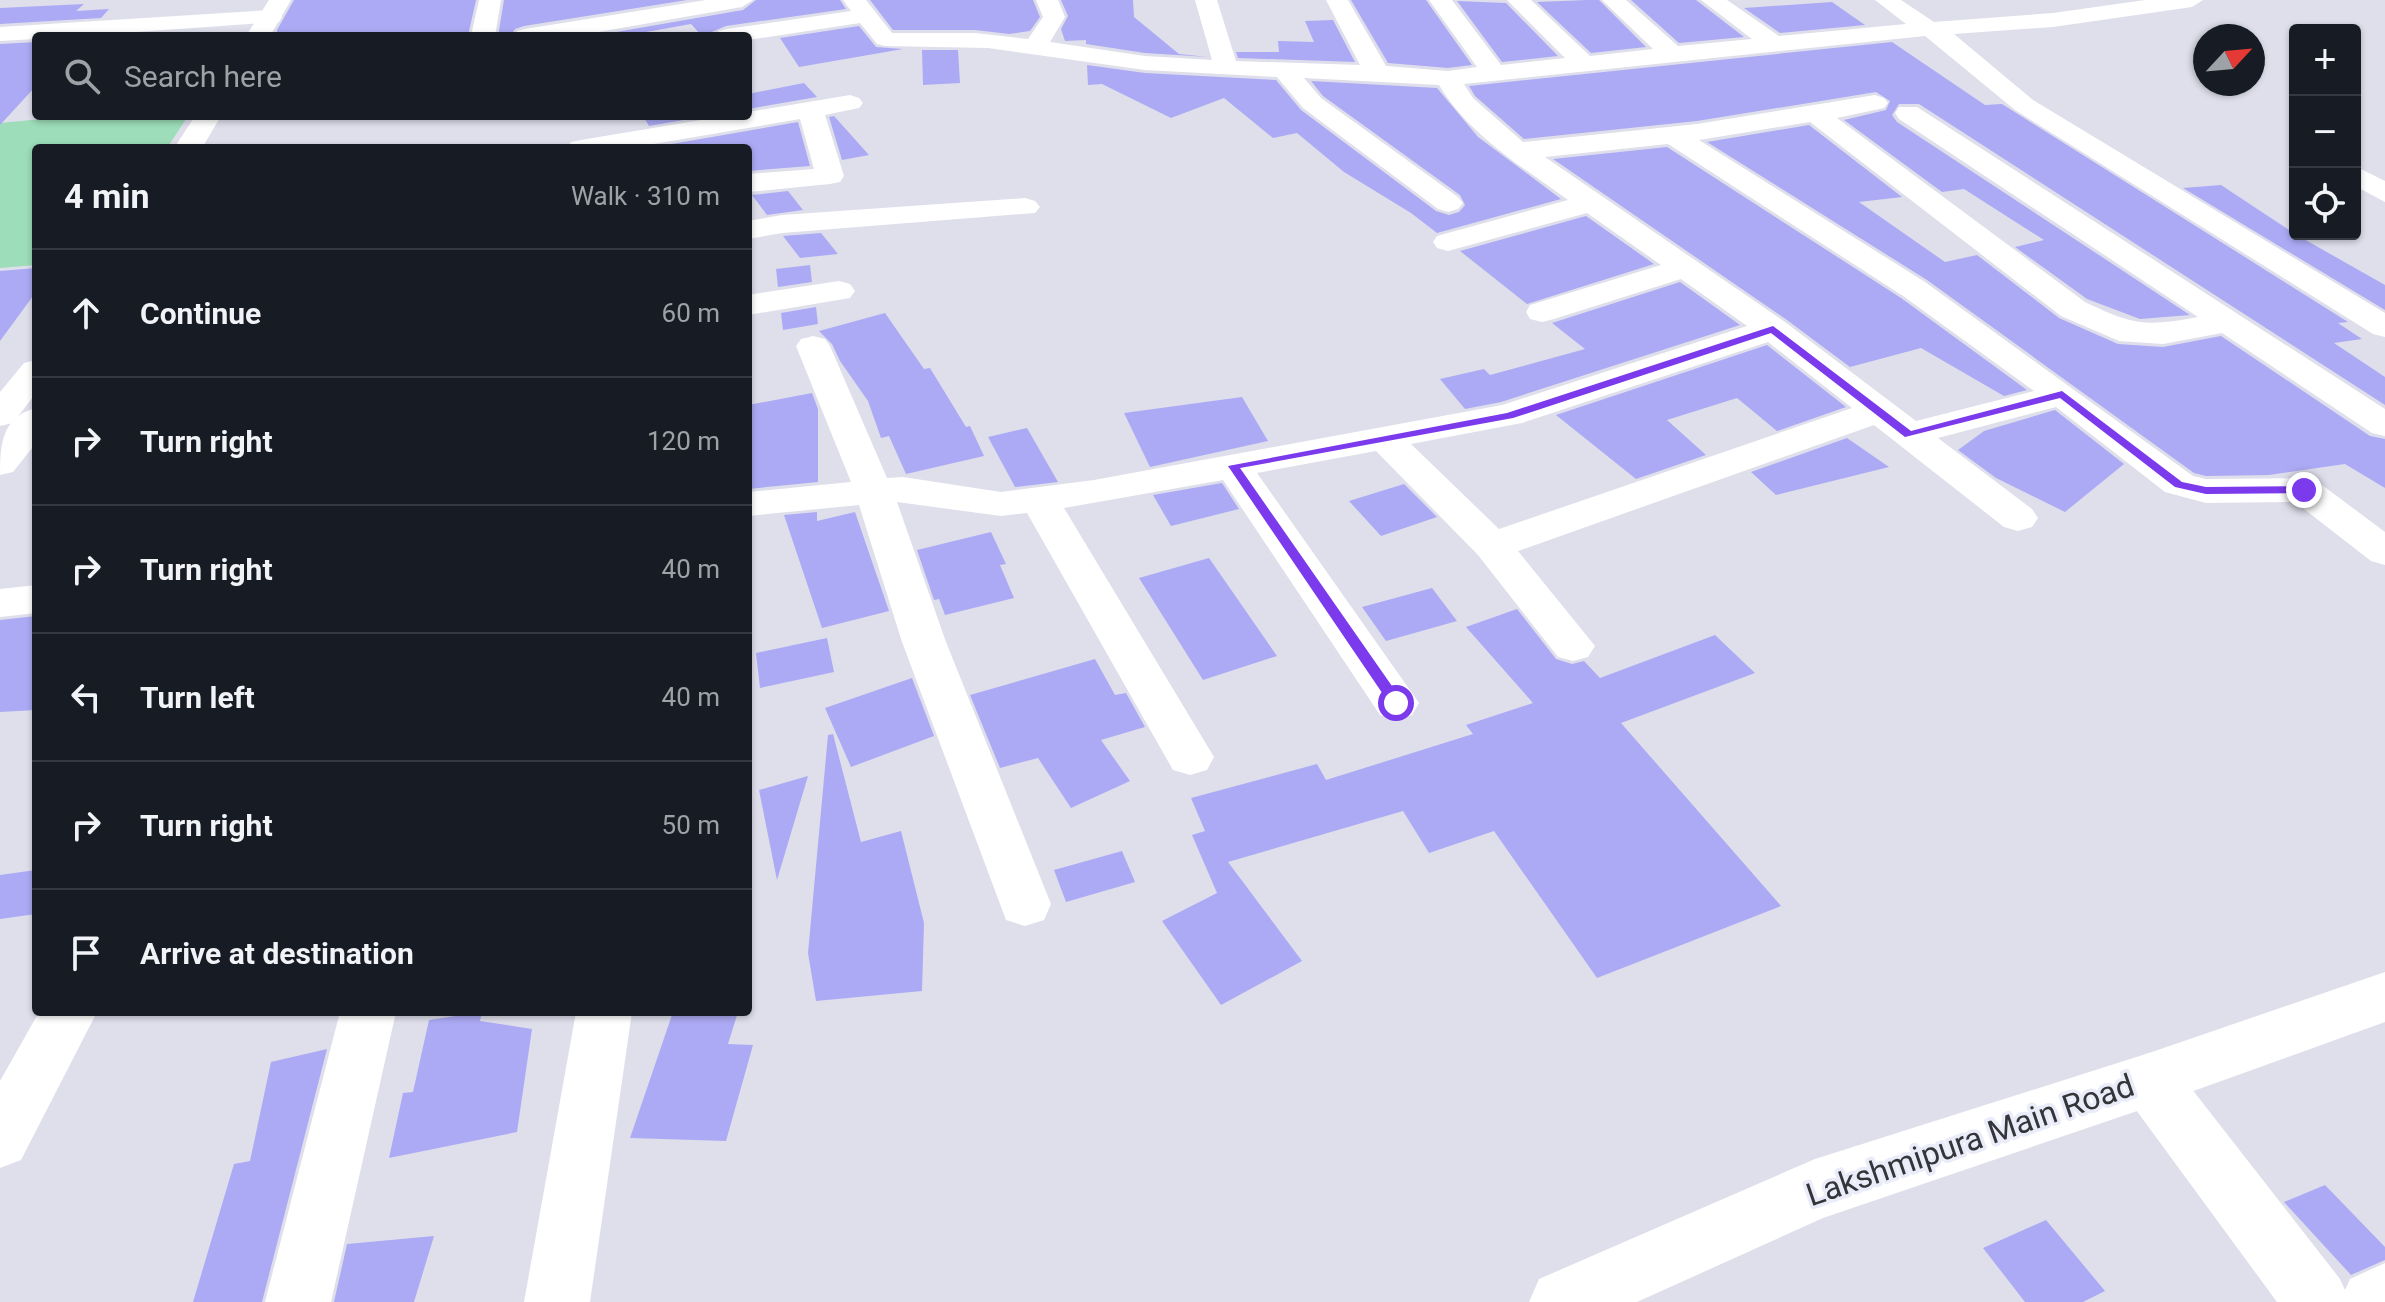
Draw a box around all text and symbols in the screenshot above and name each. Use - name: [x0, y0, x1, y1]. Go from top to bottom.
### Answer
- north arrow: [2193, 24, 2265, 96]
- map controls: [2289, 24, 2361, 240]
- button: +: [2289, 24, 2361, 96]
- search box: [32, 32, 752, 120]
- icon: search: [60, 54, 104, 98]
- text: Search here: [124, 59, 282, 94]
- button: −: [2289, 96, 2361, 168]
- button: locate: [2289, 168, 2361, 240]
- text: 4 min: [64, 176, 149, 216]
- text: Walk · 310 m: [571, 181, 720, 211]
- icon: ahead: [64, 291, 108, 335]
- text: Continue: [140, 296, 261, 331]
- text: 60 m: [662, 298, 720, 328]
- icon: right: [64, 419, 108, 463]
- text: Turn right: [140, 424, 273, 459]
- text: 120 m: [647, 426, 720, 456]
- route end: [2286, 472, 2322, 508]
- icon: right: [64, 547, 108, 591]
- text: Turn right: [140, 552, 273, 587]
- text: 40 m: [662, 554, 720, 584]
- icon: left: [64, 675, 108, 719]
- text: Turn left: [140, 680, 255, 715]
- text: 40 m: [662, 682, 720, 712]
- route start: [1378, 685, 1414, 721]
- icon: right: [64, 803, 108, 847]
- text: Turn right: [140, 808, 273, 843]
- text: 50 m: [662, 810, 720, 840]
- icon: arrive: [64, 931, 108, 975]
- text: Arrive at destination: [140, 936, 414, 971]
- street label: Lakshmipura Main Road: [1801, 1066, 2139, 1214]

